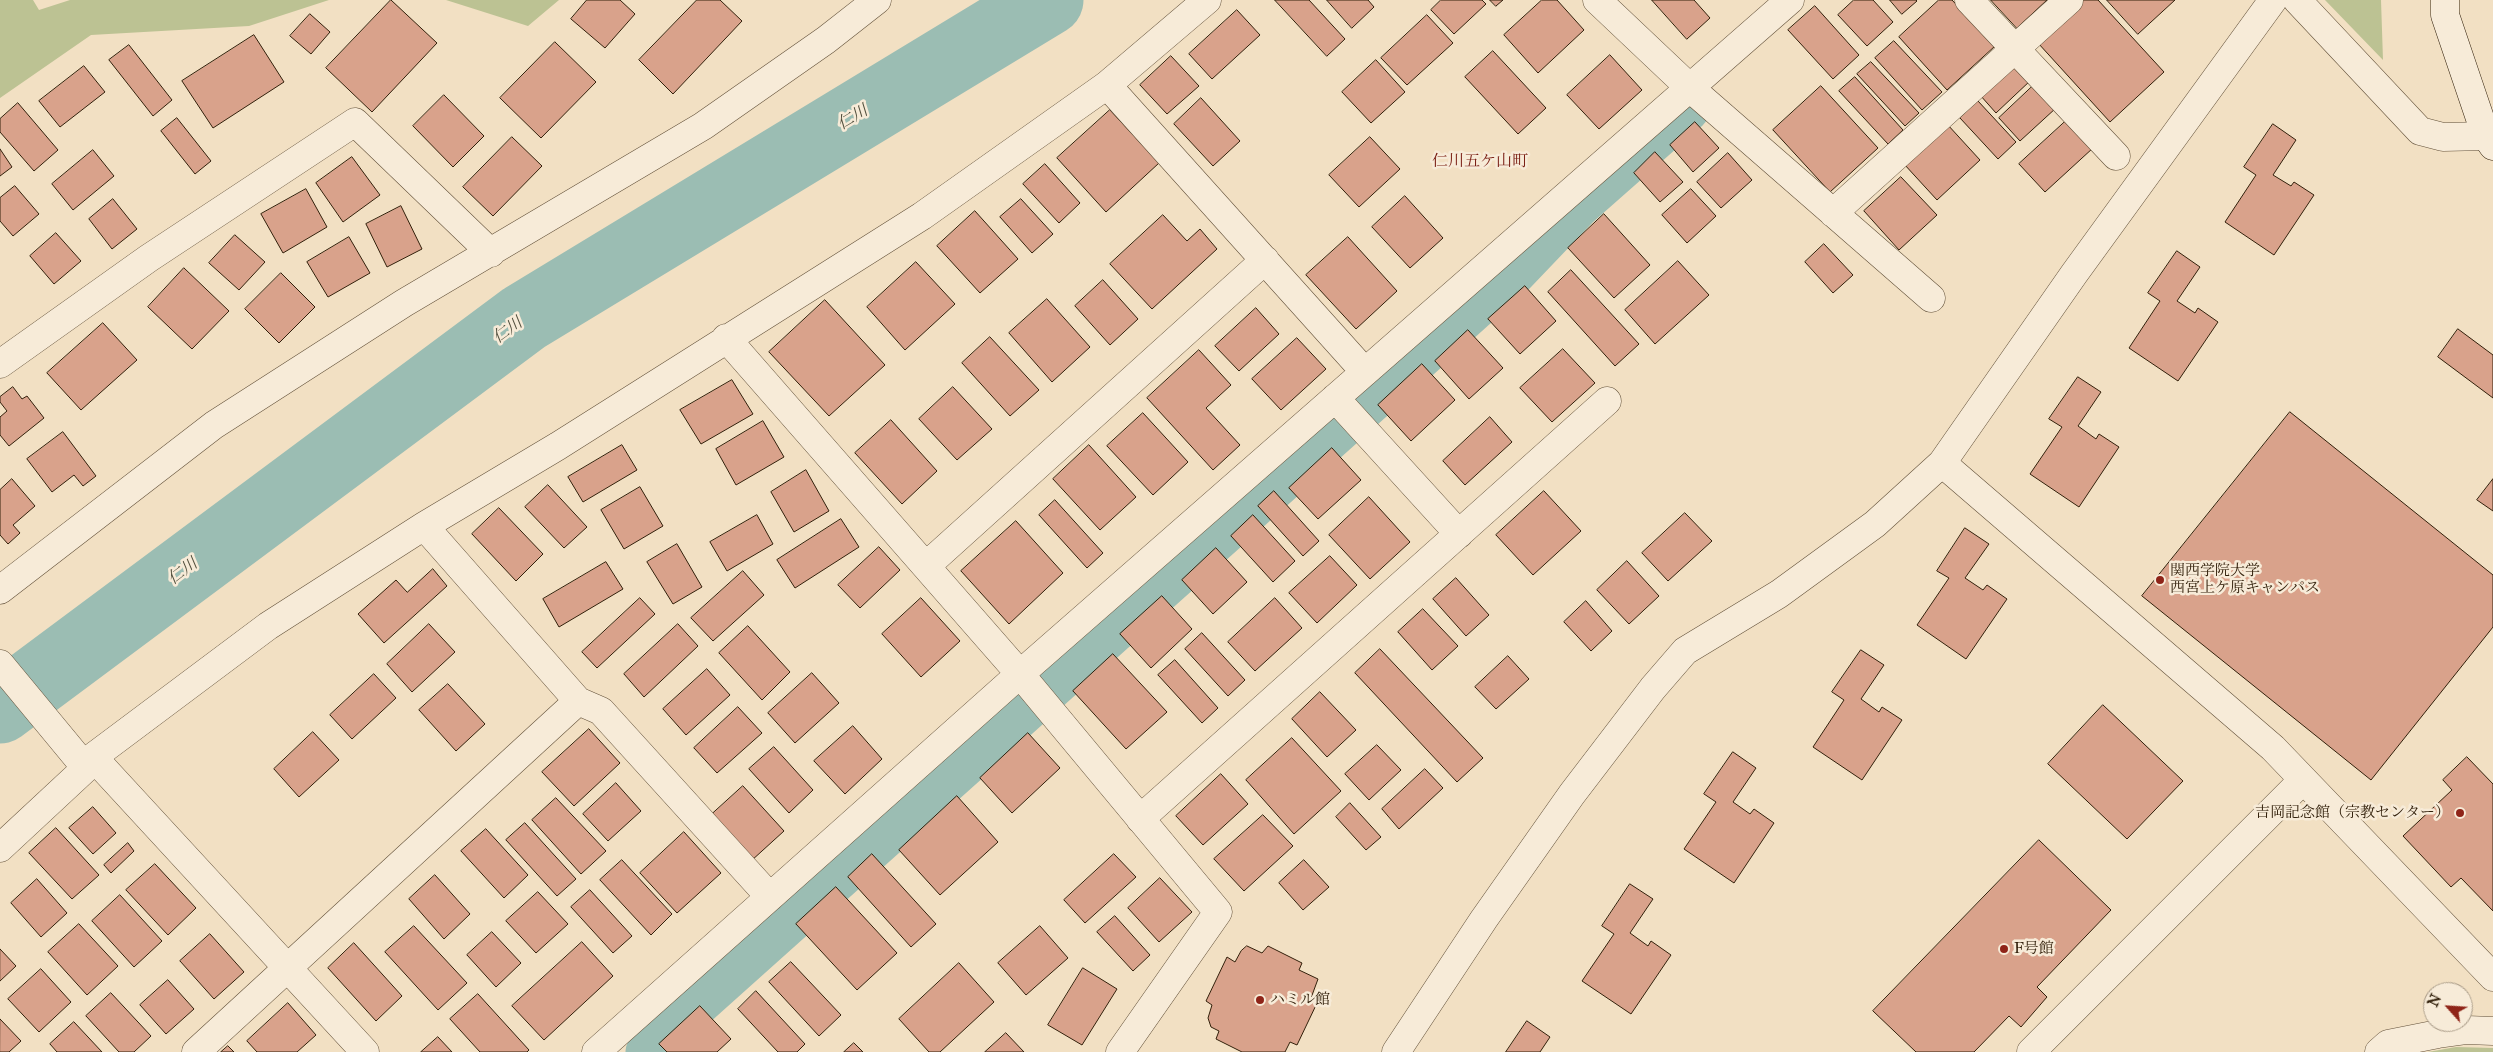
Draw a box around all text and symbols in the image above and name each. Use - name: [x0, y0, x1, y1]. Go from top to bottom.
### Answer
- water label: 仁川: [834, 102, 872, 134]
- district label: 仁川五ケ山町: [1432, 152, 1528, 172]
- water label: 仁川: [489, 314, 527, 348]
- water label: 仁川: [164, 555, 202, 589]
- place label: 関西学院大学 西宮上ケ原キャンパス: [2170, 562, 2320, 597]
- marker: 関西学院大学 西宮上ケ原キャンパス: [2154, 574, 2166, 586]
- place label: 吉岡記念館（宗教センター）: [2255, 804, 2450, 822]
- marker: 吉岡記念館（宗教センター）: [2454, 807, 2466, 819]
- place label: F号館: [2014, 940, 2054, 958]
- marker: F号館: [1998, 943, 2010, 955]
- north arrow: [2423, 982, 2473, 1032]
- place label: ハミル館: [1270, 991, 1330, 1009]
- text: N: [2425, 992, 2445, 1010]
- marker: ハミル館: [1254, 994, 1266, 1006]

